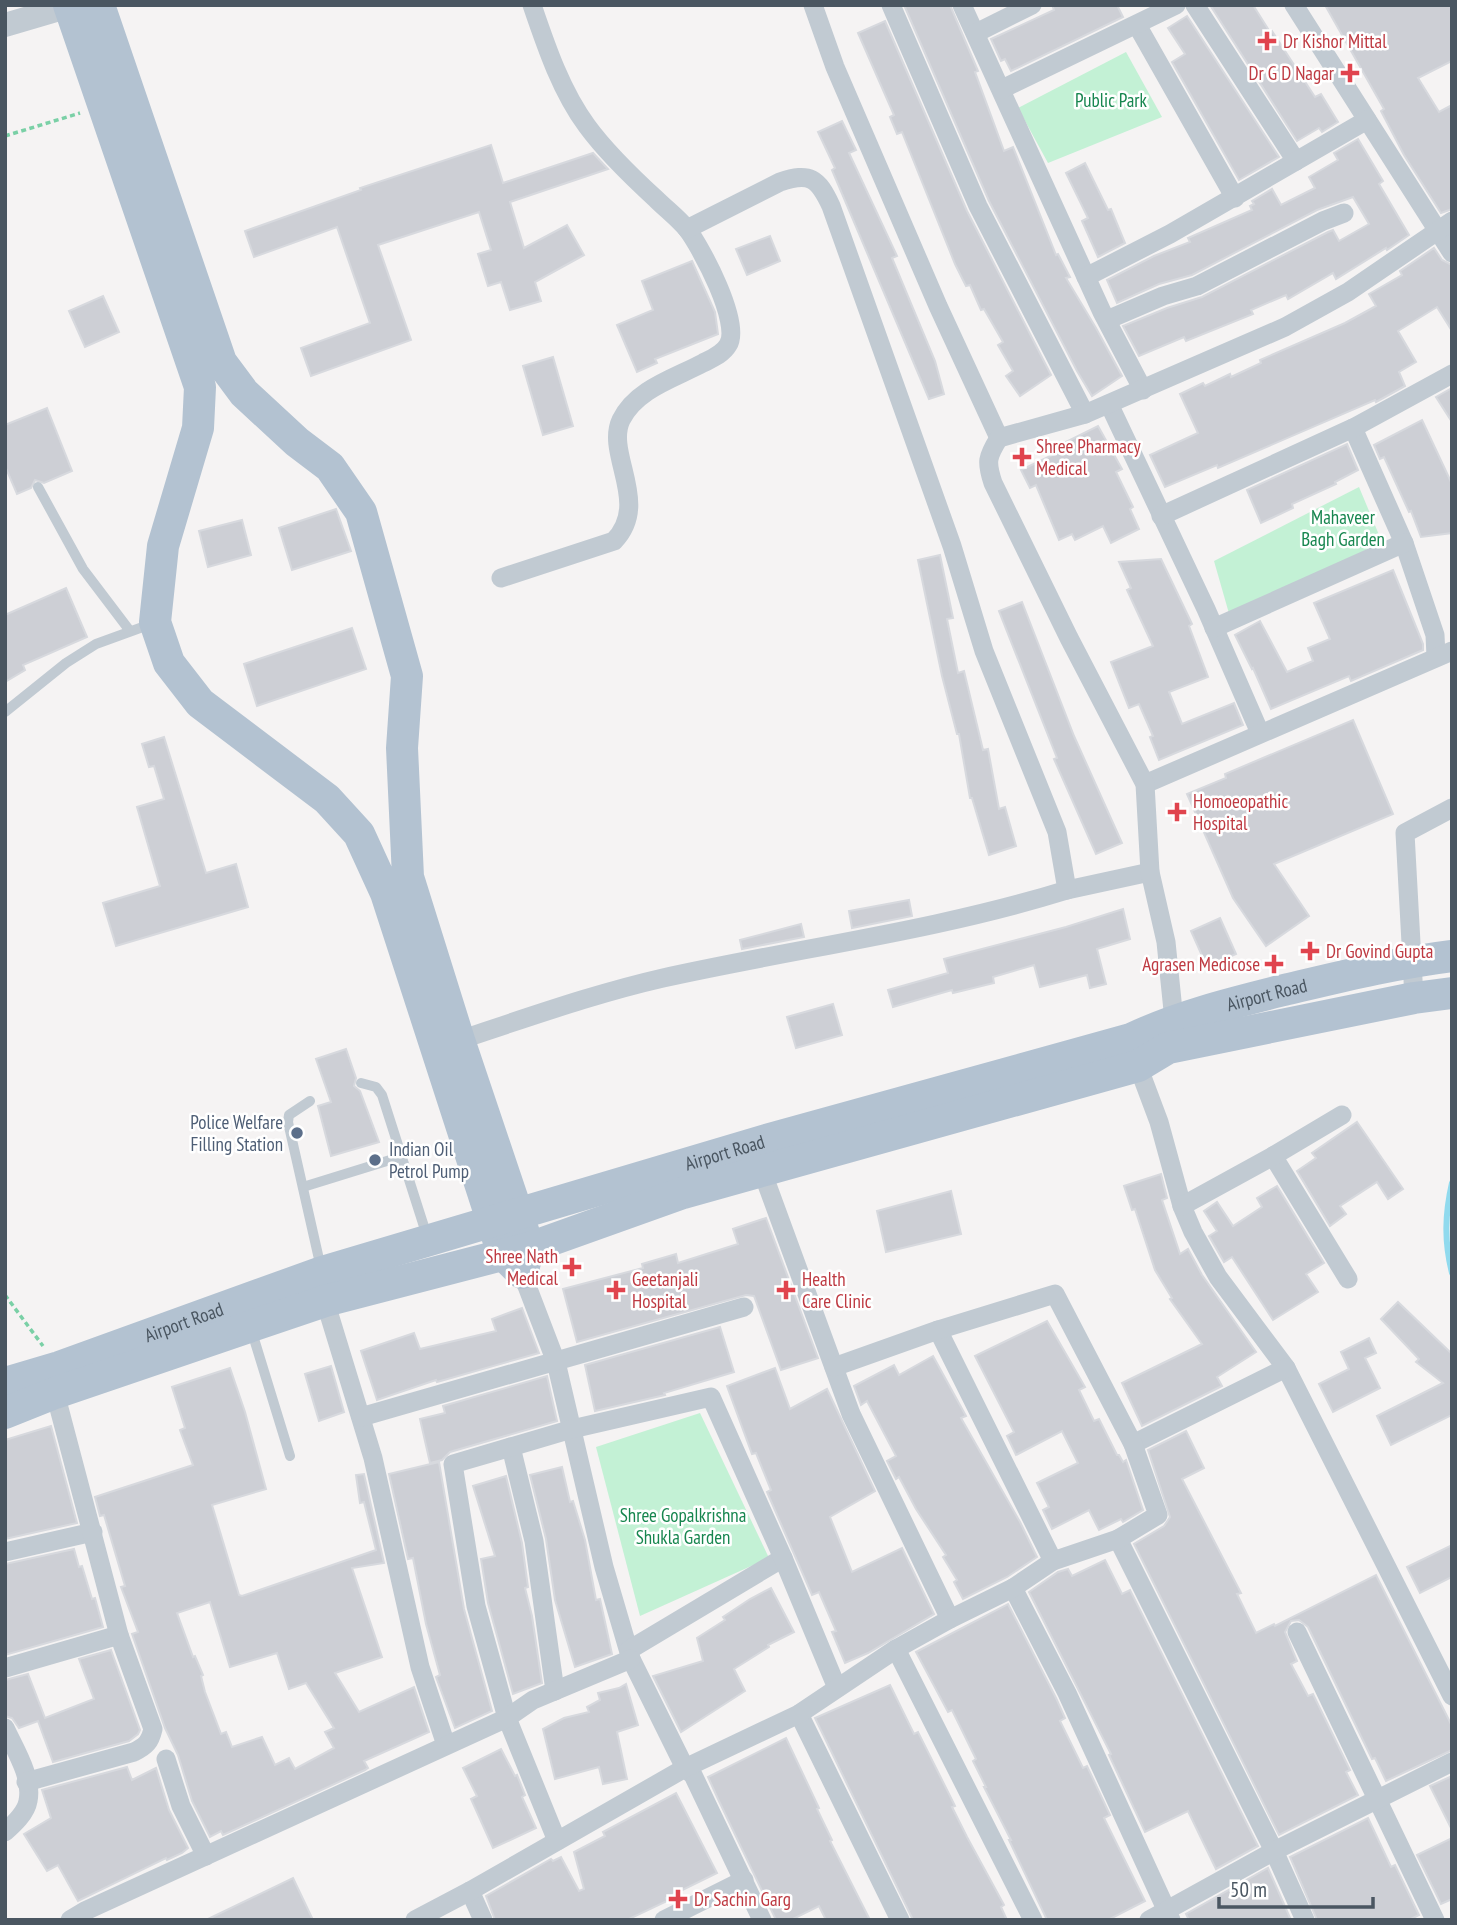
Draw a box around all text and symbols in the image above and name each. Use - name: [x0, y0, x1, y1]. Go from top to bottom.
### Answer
- place label: Dr Kishor Mittal: [1283, 29, 1387, 53]
- marker: Dr Kishor Mittal: [1257, 31, 1277, 51]
- place label: Dr G D Nagar: [1249, 61, 1335, 85]
- marker: Dr G D Nagar: [1340, 63, 1360, 83]
- park label: Public Park: [1075, 88, 1148, 112]
- place label: Shree Pharmacy Medical: [1036, 434, 1142, 480]
- marker: Shree Pharmacy Medical: [1014, 449, 1030, 465]
- park label: Mahaveer Bagh Garden: [1301, 505, 1385, 551]
- place label: Homoeopathic Hospital: [1193, 789, 1288, 835]
- marker: Homoeopathic Hospital: [1167, 802, 1187, 822]
- place label: Dr Govind Gupta: [1326, 939, 1433, 963]
- marker: Dr Govind Gupta: [1300, 941, 1320, 961]
- place label: Agrasen Medicose: [1142, 952, 1260, 976]
- marker: Agrasen Medicose: [1266, 956, 1282, 972]
- street label: Airport Road: [1224, 973, 1309, 1016]
- place label: Police Welfare Filling Station: [190, 1110, 283, 1156]
- marker: Police Welfare Filling Station: [289, 1125, 305, 1141]
- street label: Airport Road: [682, 1129, 767, 1176]
- place label: Indian Oil Petrol Pump: [389, 1137, 469, 1183]
- marker: Indian Oil Petrol Pump: [367, 1152, 383, 1168]
- place label: Shree Nath Medical: [485, 1244, 559, 1290]
- marker: Shree Nath Medical: [564, 1259, 580, 1275]
- place label: Geetanjali Hospital: [632, 1267, 698, 1313]
- place label: Health Care Clinic: [802, 1267, 872, 1313]
- marker: Geetanjali Hospital: [606, 1280, 626, 1300]
- marker: Health Care Clinic: [776, 1280, 796, 1300]
- street label: Airport Road: [141, 1297, 227, 1347]
- park label: Shree Gopalkrishna Shukla Garden: [620, 1503, 746, 1549]
- scale bar: [1219, 1866, 1373, 1910]
- text: 50 m: [1230, 1876, 1267, 1903]
- place label: Dr Sachin Garg: [694, 1887, 791, 1911]
- marker: Dr Sachin Garg: [668, 1889, 688, 1909]

